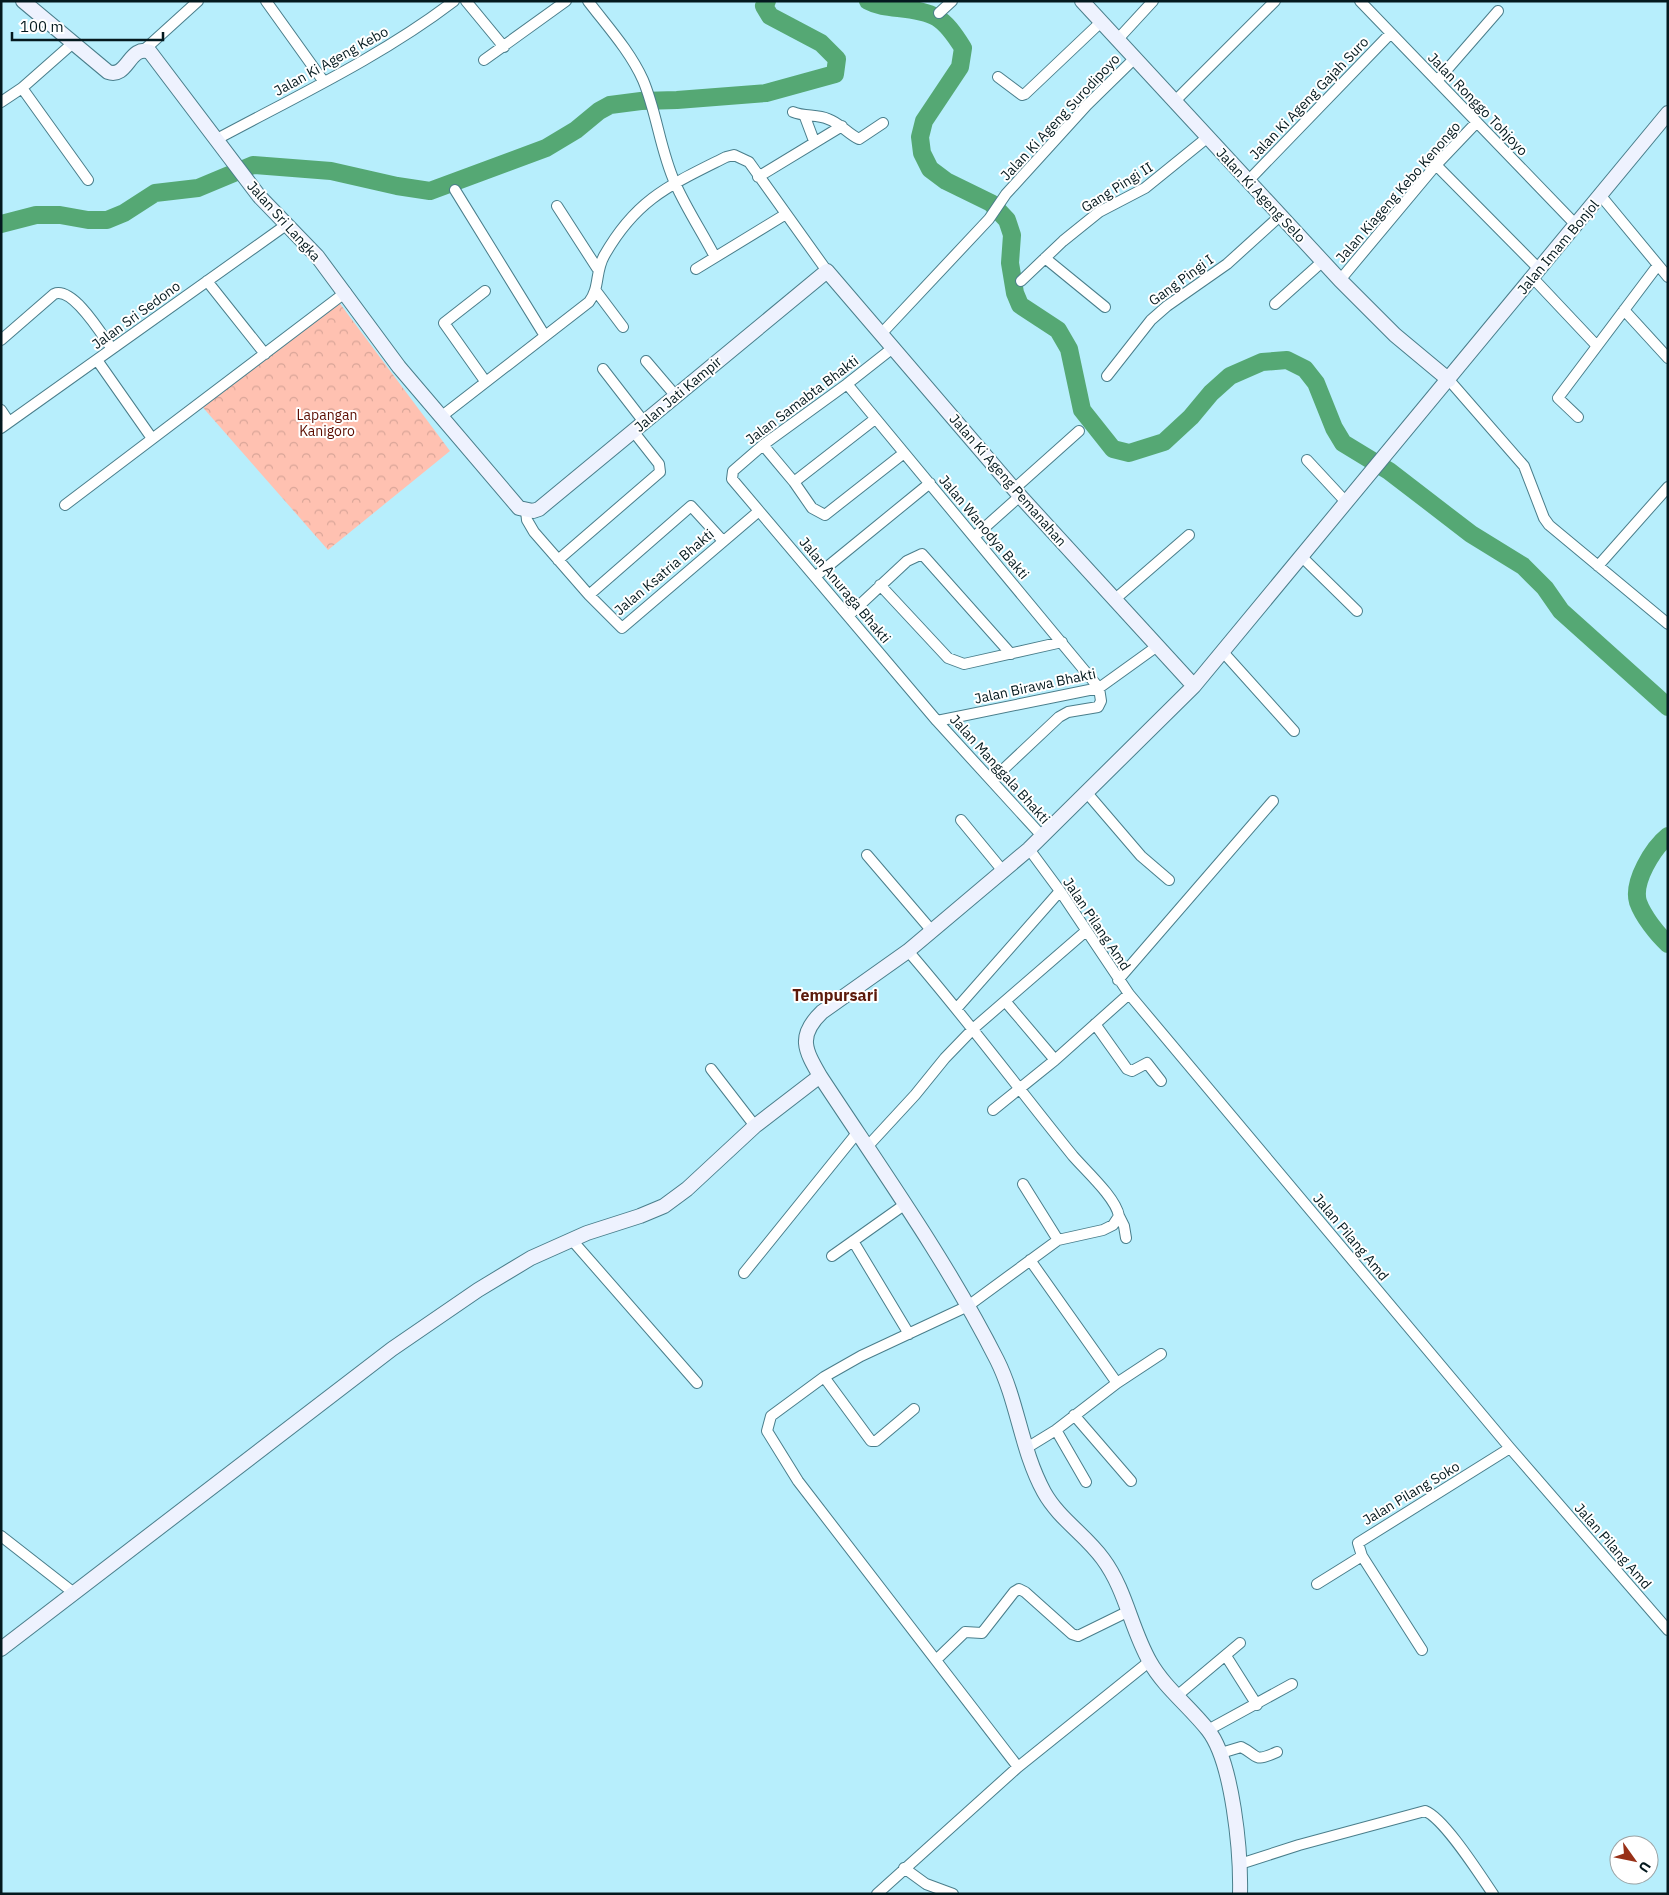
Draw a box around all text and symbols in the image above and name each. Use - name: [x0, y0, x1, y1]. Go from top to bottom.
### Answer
- scale bar: [12, 10, 164, 42]
- text: 100 m: [20, 17, 64, 36]
- street label: Jalan Ki Ageng Kebo: [271, 22, 391, 100]
- street label: Jalan Ki Ageng Gajah Suro: [1246, 33, 1373, 163]
- street label: Jalan Ronggo Tohjoyo: [1424, 49, 1532, 159]
- street label: Jalan Ki Ageng Surodipoyo: [997, 50, 1124, 184]
- street label: Jalan Kiageng Kebo Kenongo: [1332, 118, 1464, 266]
- street label: Jalan Ki Ageng Selo: [1213, 144, 1310, 246]
- street label: Gang Pingi II: [1078, 158, 1156, 216]
- street label: Jalan Sri Langka: [243, 177, 325, 265]
- street label: Jalan Imam Bonjol: [1513, 196, 1603, 298]
- street label: Gang Pingi I: [1145, 251, 1217, 309]
- street label: Jalan Sri Sedono: [88, 277, 184, 353]
- street label: Jalan Jati Kampir: [631, 352, 725, 436]
- street label: Jalan Samabta Bhakti: [742, 352, 862, 448]
- park label: Lapangan Kanigoro: [297, 406, 357, 440]
- street label: Jalan Ki Ageng Pemanahan: [945, 410, 1071, 550]
- street label: Jalan Wanodya Bakti: [935, 471, 1033, 583]
- street label: Jalan Ksatria Bhakti: [610, 525, 718, 619]
- street label: Jalan Anuraga Bhakti: [795, 533, 895, 647]
- street label: Jalan Birawa Bhakti: [973, 664, 1097, 708]
- street label: Jalan Manggala Bhakti: [946, 711, 1054, 827]
- street label: Jalan Pilang Amd: [1059, 874, 1135, 974]
- district label: Tempursari: [792, 985, 878, 1005]
- street label: Jalan Pilang Amd: [1309, 1190, 1393, 1284]
- street label: Jalan Pilang Soko: [1359, 1457, 1463, 1529]
- street label: Jalan Pilang Amd: [1571, 1499, 1655, 1593]
- north arrow: [1609, 1835, 1659, 1885]
- text: U: [1635, 1858, 1655, 1876]

